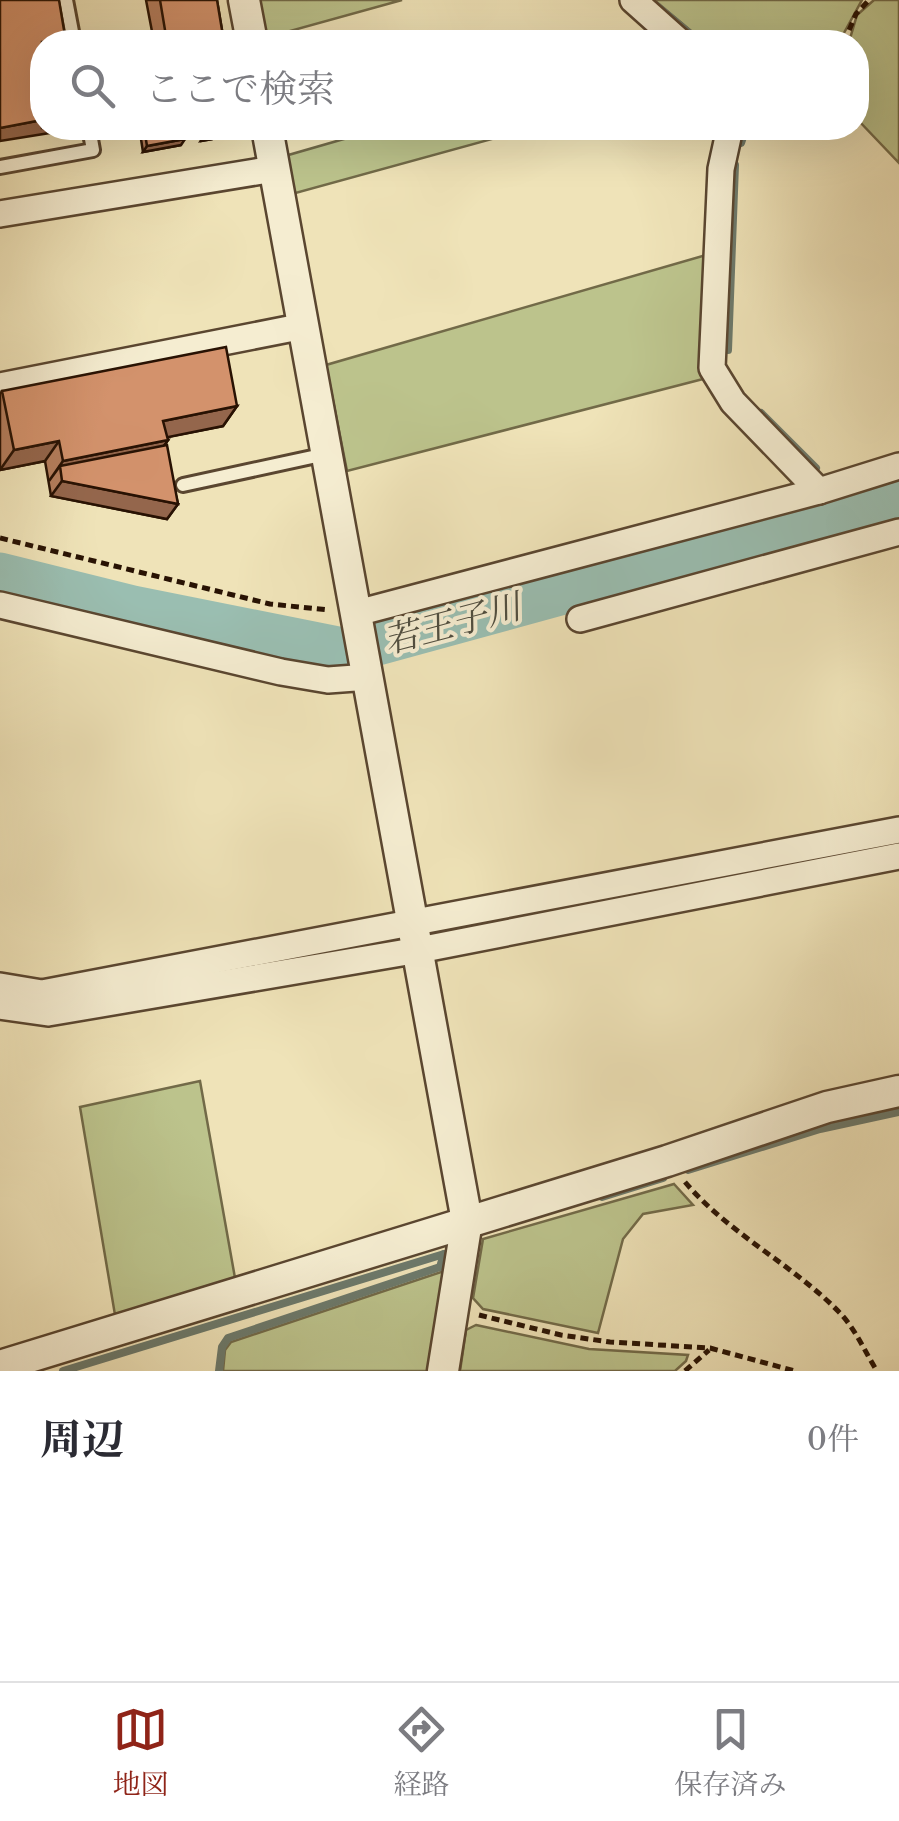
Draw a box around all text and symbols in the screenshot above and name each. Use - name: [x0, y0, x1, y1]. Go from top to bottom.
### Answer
- search box: [30, 30, 869, 140]
- icon: search: [65, 58, 120, 113]
- text: ここで検索: [145, 65, 335, 112]
- water label: 若王子川: [379, 583, 529, 662]
- text: 周辺: [40, 1413, 124, 1465]
- text: 0件: [807, 1419, 859, 1458]
- tab: 地図: [112, 1702, 169, 1802]
- tab: 経路: [393, 1702, 450, 1802]
- tab: 保存済み: [674, 1702, 787, 1802]

